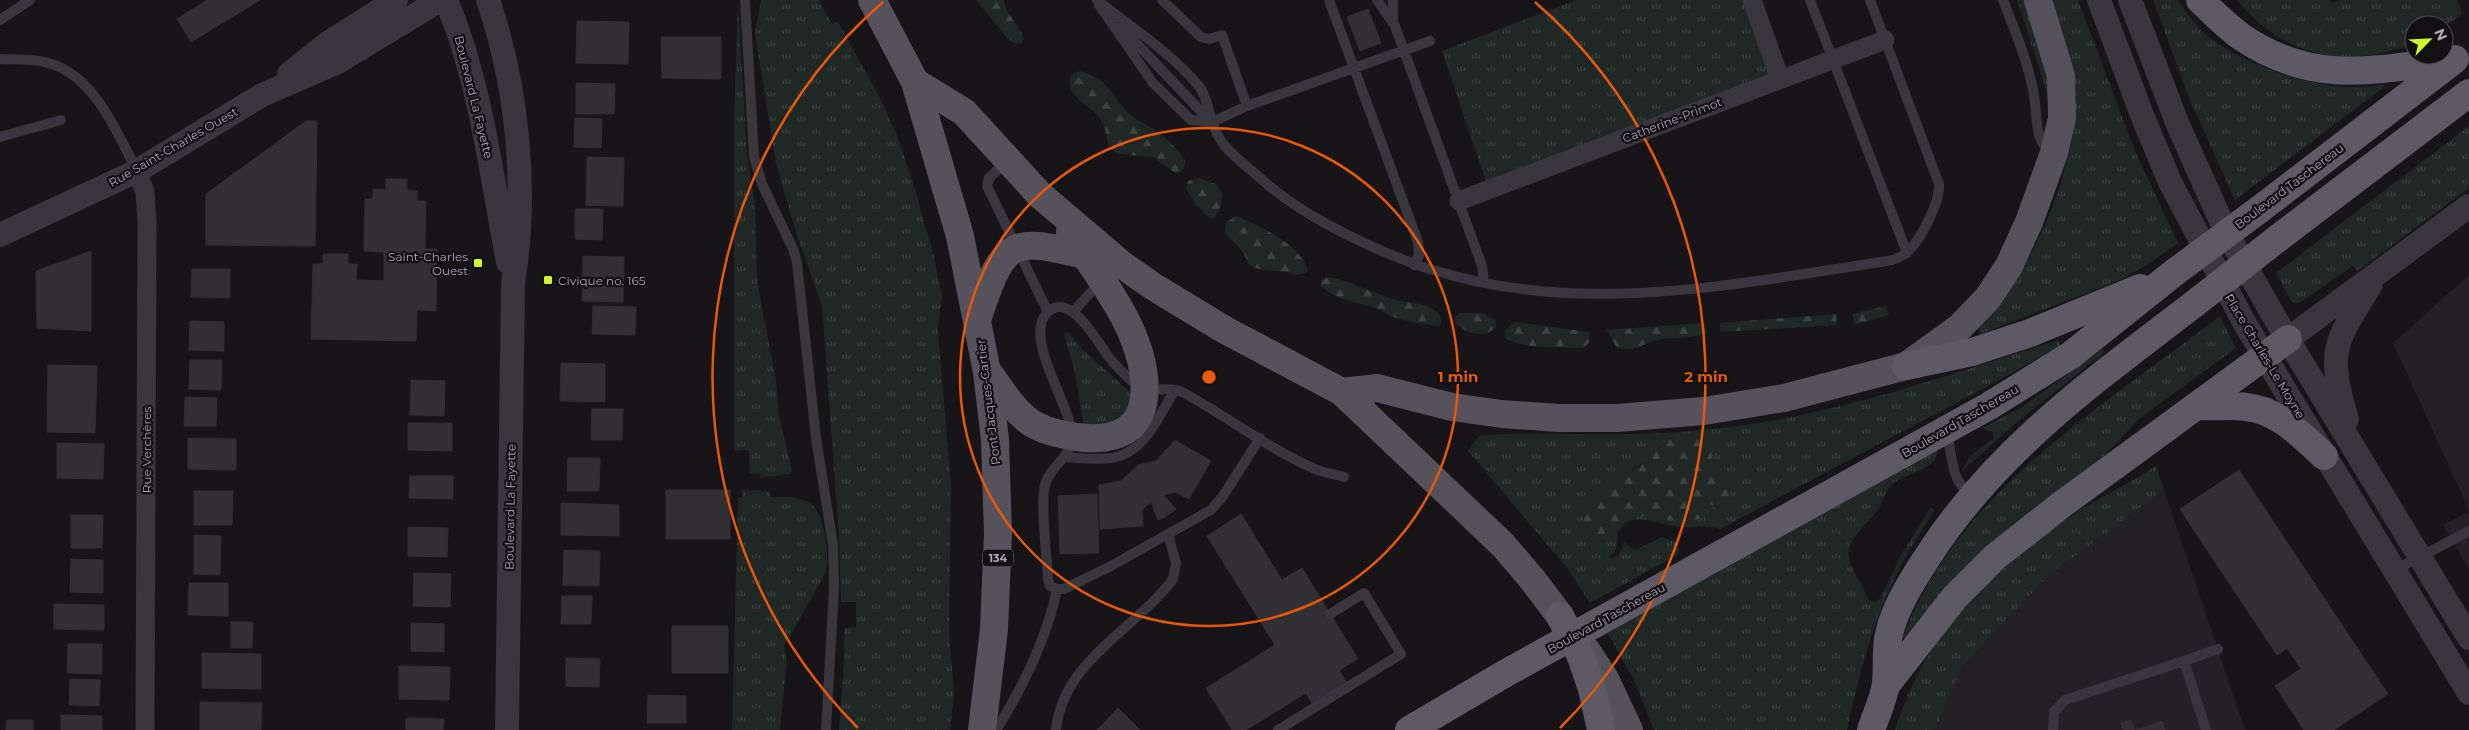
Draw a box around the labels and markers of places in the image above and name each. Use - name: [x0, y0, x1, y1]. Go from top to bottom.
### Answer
- place label: Saint-Charles Ouest: [388, 249, 468, 278]
- marker: Saint-Charles Ouest: [472, 257, 484, 269]
- place label: Civique no. 165: [558, 273, 646, 288]
- marker: Civique no. 165: [542, 274, 554, 286]
- centre of rings: [1200, 368, 1218, 386]

